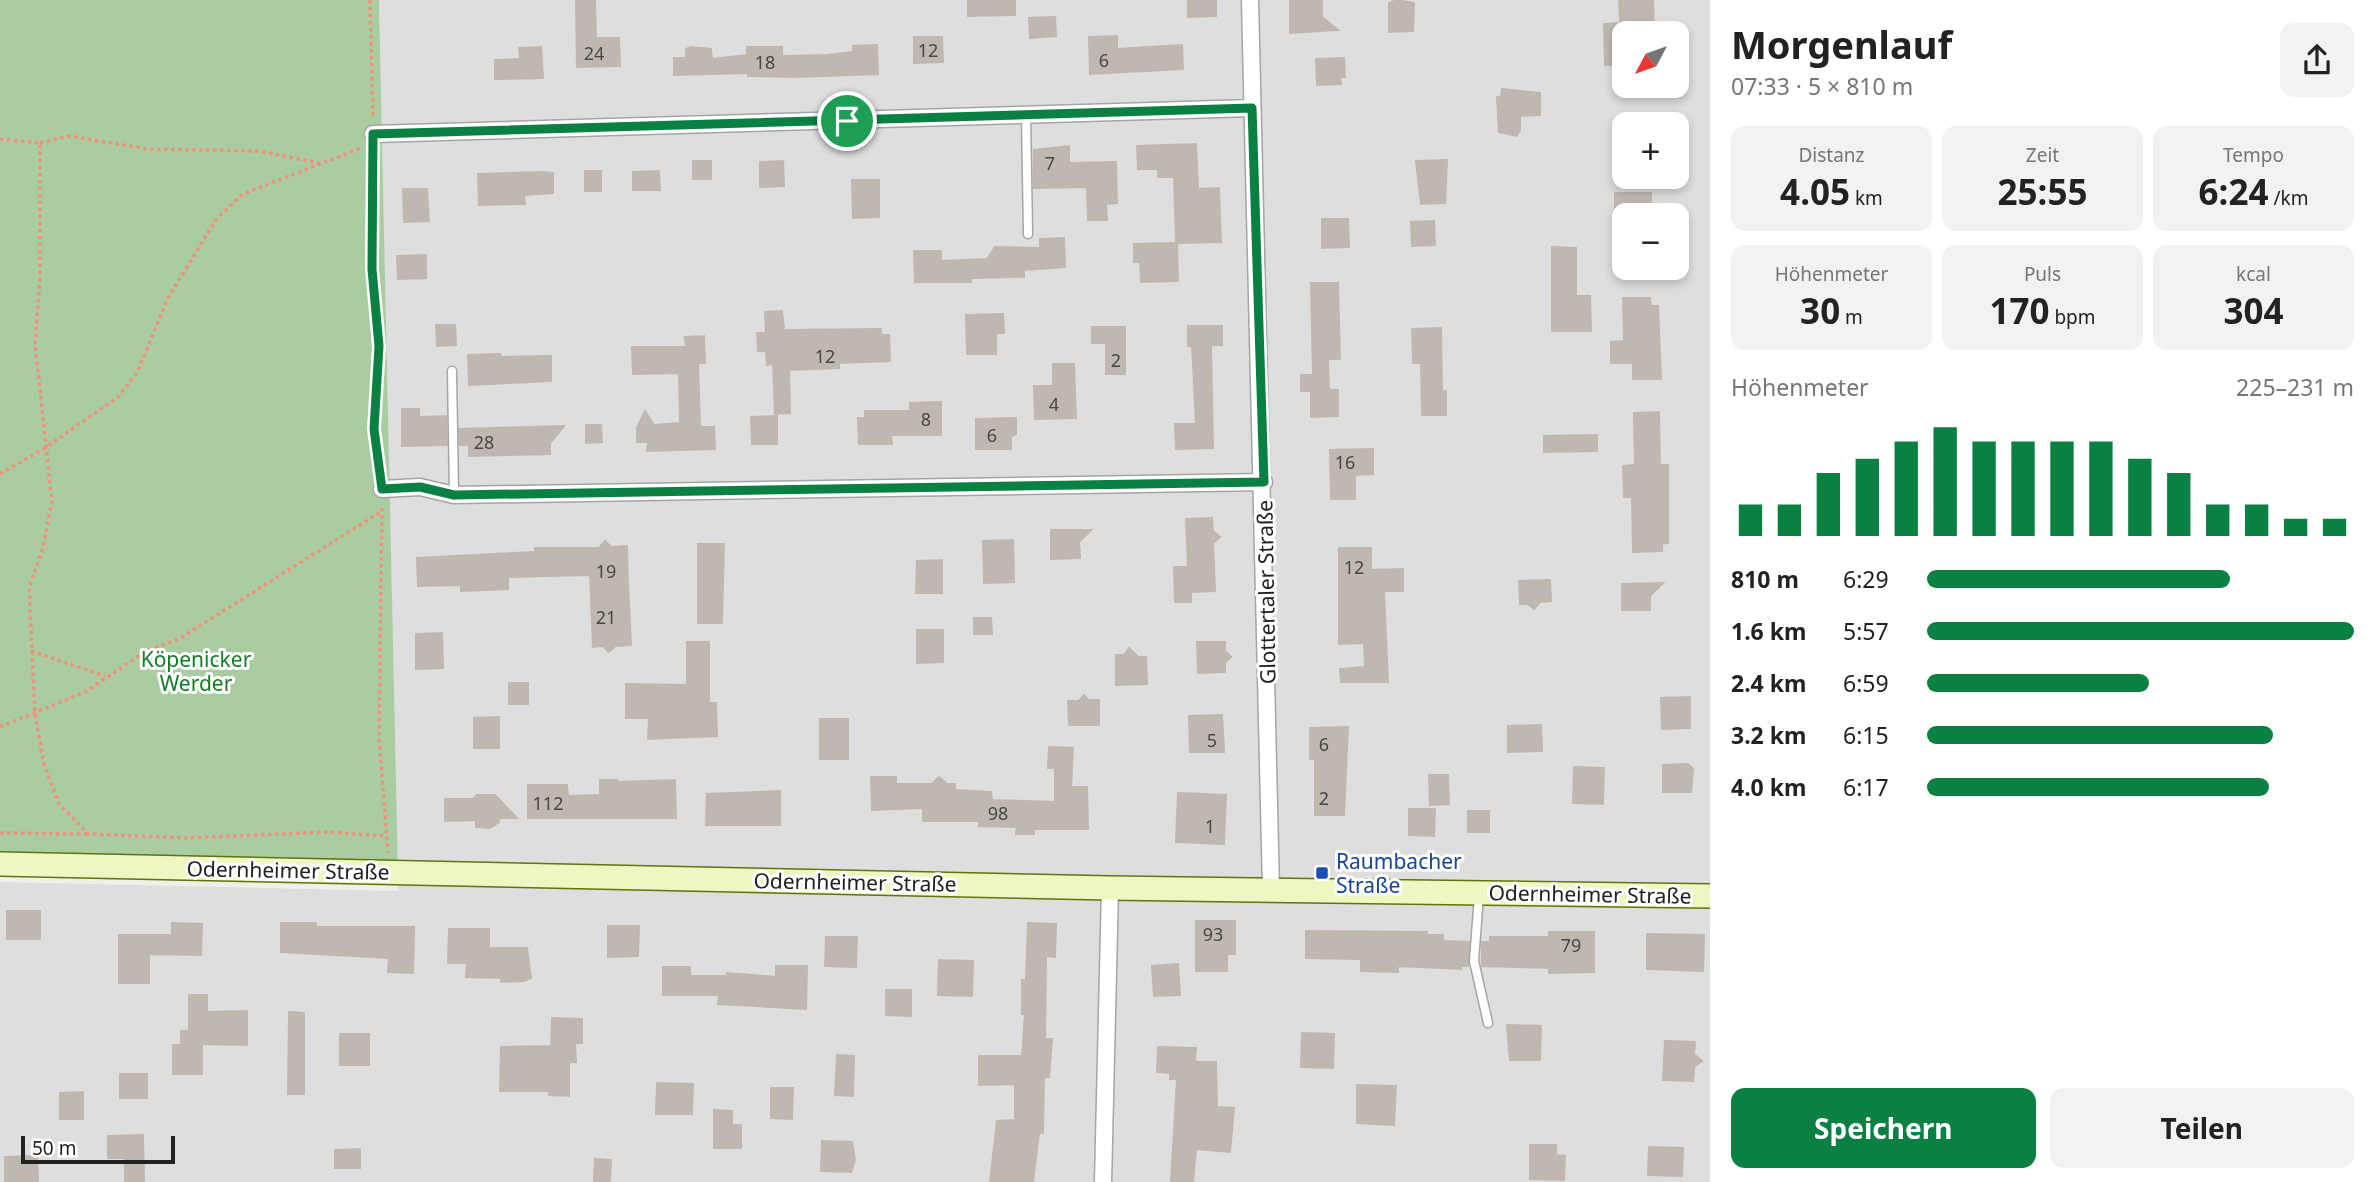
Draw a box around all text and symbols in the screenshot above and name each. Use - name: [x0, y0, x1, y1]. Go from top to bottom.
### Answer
- text: Morgenlauf: [1731, 18, 1952, 70]
- north arrow: [1612, 21, 1689, 98]
- map controls: [1612, 21, 1689, 280]
- button: share: [2280, 23, 2354, 97]
- house number: 12: [918, 38, 938, 62]
- house number: 24: [584, 41, 604, 65]
- house number: 6: [1099, 48, 1109, 72]
- house number: 18: [755, 50, 775, 74]
- text: 07:33 · 5 × 810 m: [1731, 70, 1913, 102]
- pin: [817, 91, 877, 151]
- icon: arrive: [828, 102, 866, 140]
- button: +: [1612, 112, 1689, 189]
- text: Distanz: [1798, 142, 1865, 168]
- text: Zeit: [2026, 142, 2059, 168]
- text: Tempo: [2223, 142, 2284, 168]
- house number: 7: [1045, 151, 1055, 175]
- text: 4.05: [1780, 168, 1850, 215]
- text: 25:55: [1998, 168, 2087, 215]
- text: 6:24: [2199, 168, 2268, 215]
- text: km: [1850, 185, 1883, 211]
- text: /km: [2268, 185, 2308, 211]
- button: −: [1612, 203, 1689, 280]
- text: Höhenmeter: [1775, 261, 1888, 287]
- text: Puls: [2024, 261, 2061, 287]
- text: kcal: [2236, 261, 2271, 287]
- text: 30: [1800, 287, 1840, 334]
- text: 170: [1989, 287, 2049, 334]
- text: 304: [2223, 287, 2284, 334]
- text: m: [1840, 304, 1863, 330]
- text: bpm: [2049, 304, 2096, 330]
- house number: 12: [815, 344, 835, 368]
- house number: 2: [1111, 348, 1121, 372]
- text: Höhenmeter: [1731, 371, 1869, 403]
- text: 225–231 m: [2236, 371, 2354, 403]
- house number: 4: [1049, 392, 1059, 416]
- house number: 8: [921, 407, 931, 431]
- house number: 6: [987, 423, 997, 447]
- house number: 28: [474, 430, 494, 454]
- house number: 16: [1335, 450, 1355, 474]
- street label: Glottertaler Straße: [1250, 500, 1282, 684]
- house number: 12: [1344, 555, 1364, 579]
- house number: 19: [596, 559, 616, 583]
- text: 810 m: [1731, 563, 1799, 595]
- text: 6:29: [1843, 563, 1889, 595]
- house number: 21: [596, 605, 616, 629]
- text: 1.6 km: [1731, 615, 1806, 647]
- text: 5:57: [1843, 615, 1889, 647]
- park label: Köpenicker Werder: [141, 645, 252, 697]
- text: 2.4 km: [1731, 667, 1806, 699]
- text: 6:59: [1843, 667, 1889, 699]
- text: 3.2 km: [1731, 719, 1806, 751]
- text: 6:15: [1843, 719, 1889, 751]
- house number: 5: [1207, 728, 1217, 752]
- house number: 6: [1319, 732, 1329, 756]
- text: 4.0 km: [1731, 771, 1806, 803]
- text: 6:17: [1843, 771, 1889, 803]
- house number: 2: [1319, 786, 1329, 810]
- house number: 112: [533, 791, 563, 815]
- house number: 98: [988, 801, 1008, 825]
- house number: 1: [1205, 814, 1215, 838]
- place label: Raumbacher Straße: [1336, 847, 1462, 899]
- street label: Odernheimer Straße: [186, 854, 390, 886]
- marker: Raumbacher Straße: [1314, 865, 1330, 881]
- street label: Odernheimer Straße: [753, 866, 957, 898]
- street label: Odernheimer Straße: [1488, 878, 1692, 910]
- house number: 93: [1203, 922, 1223, 946]
- house number: 79: [1561, 933, 1581, 957]
- button: Speichern: [1731, 1088, 2036, 1168]
- button: Teilen: [2050, 1088, 2354, 1168]
- scale bar: [21, 1133, 175, 1165]
- text: 50 m: [32, 1135, 76, 1161]

